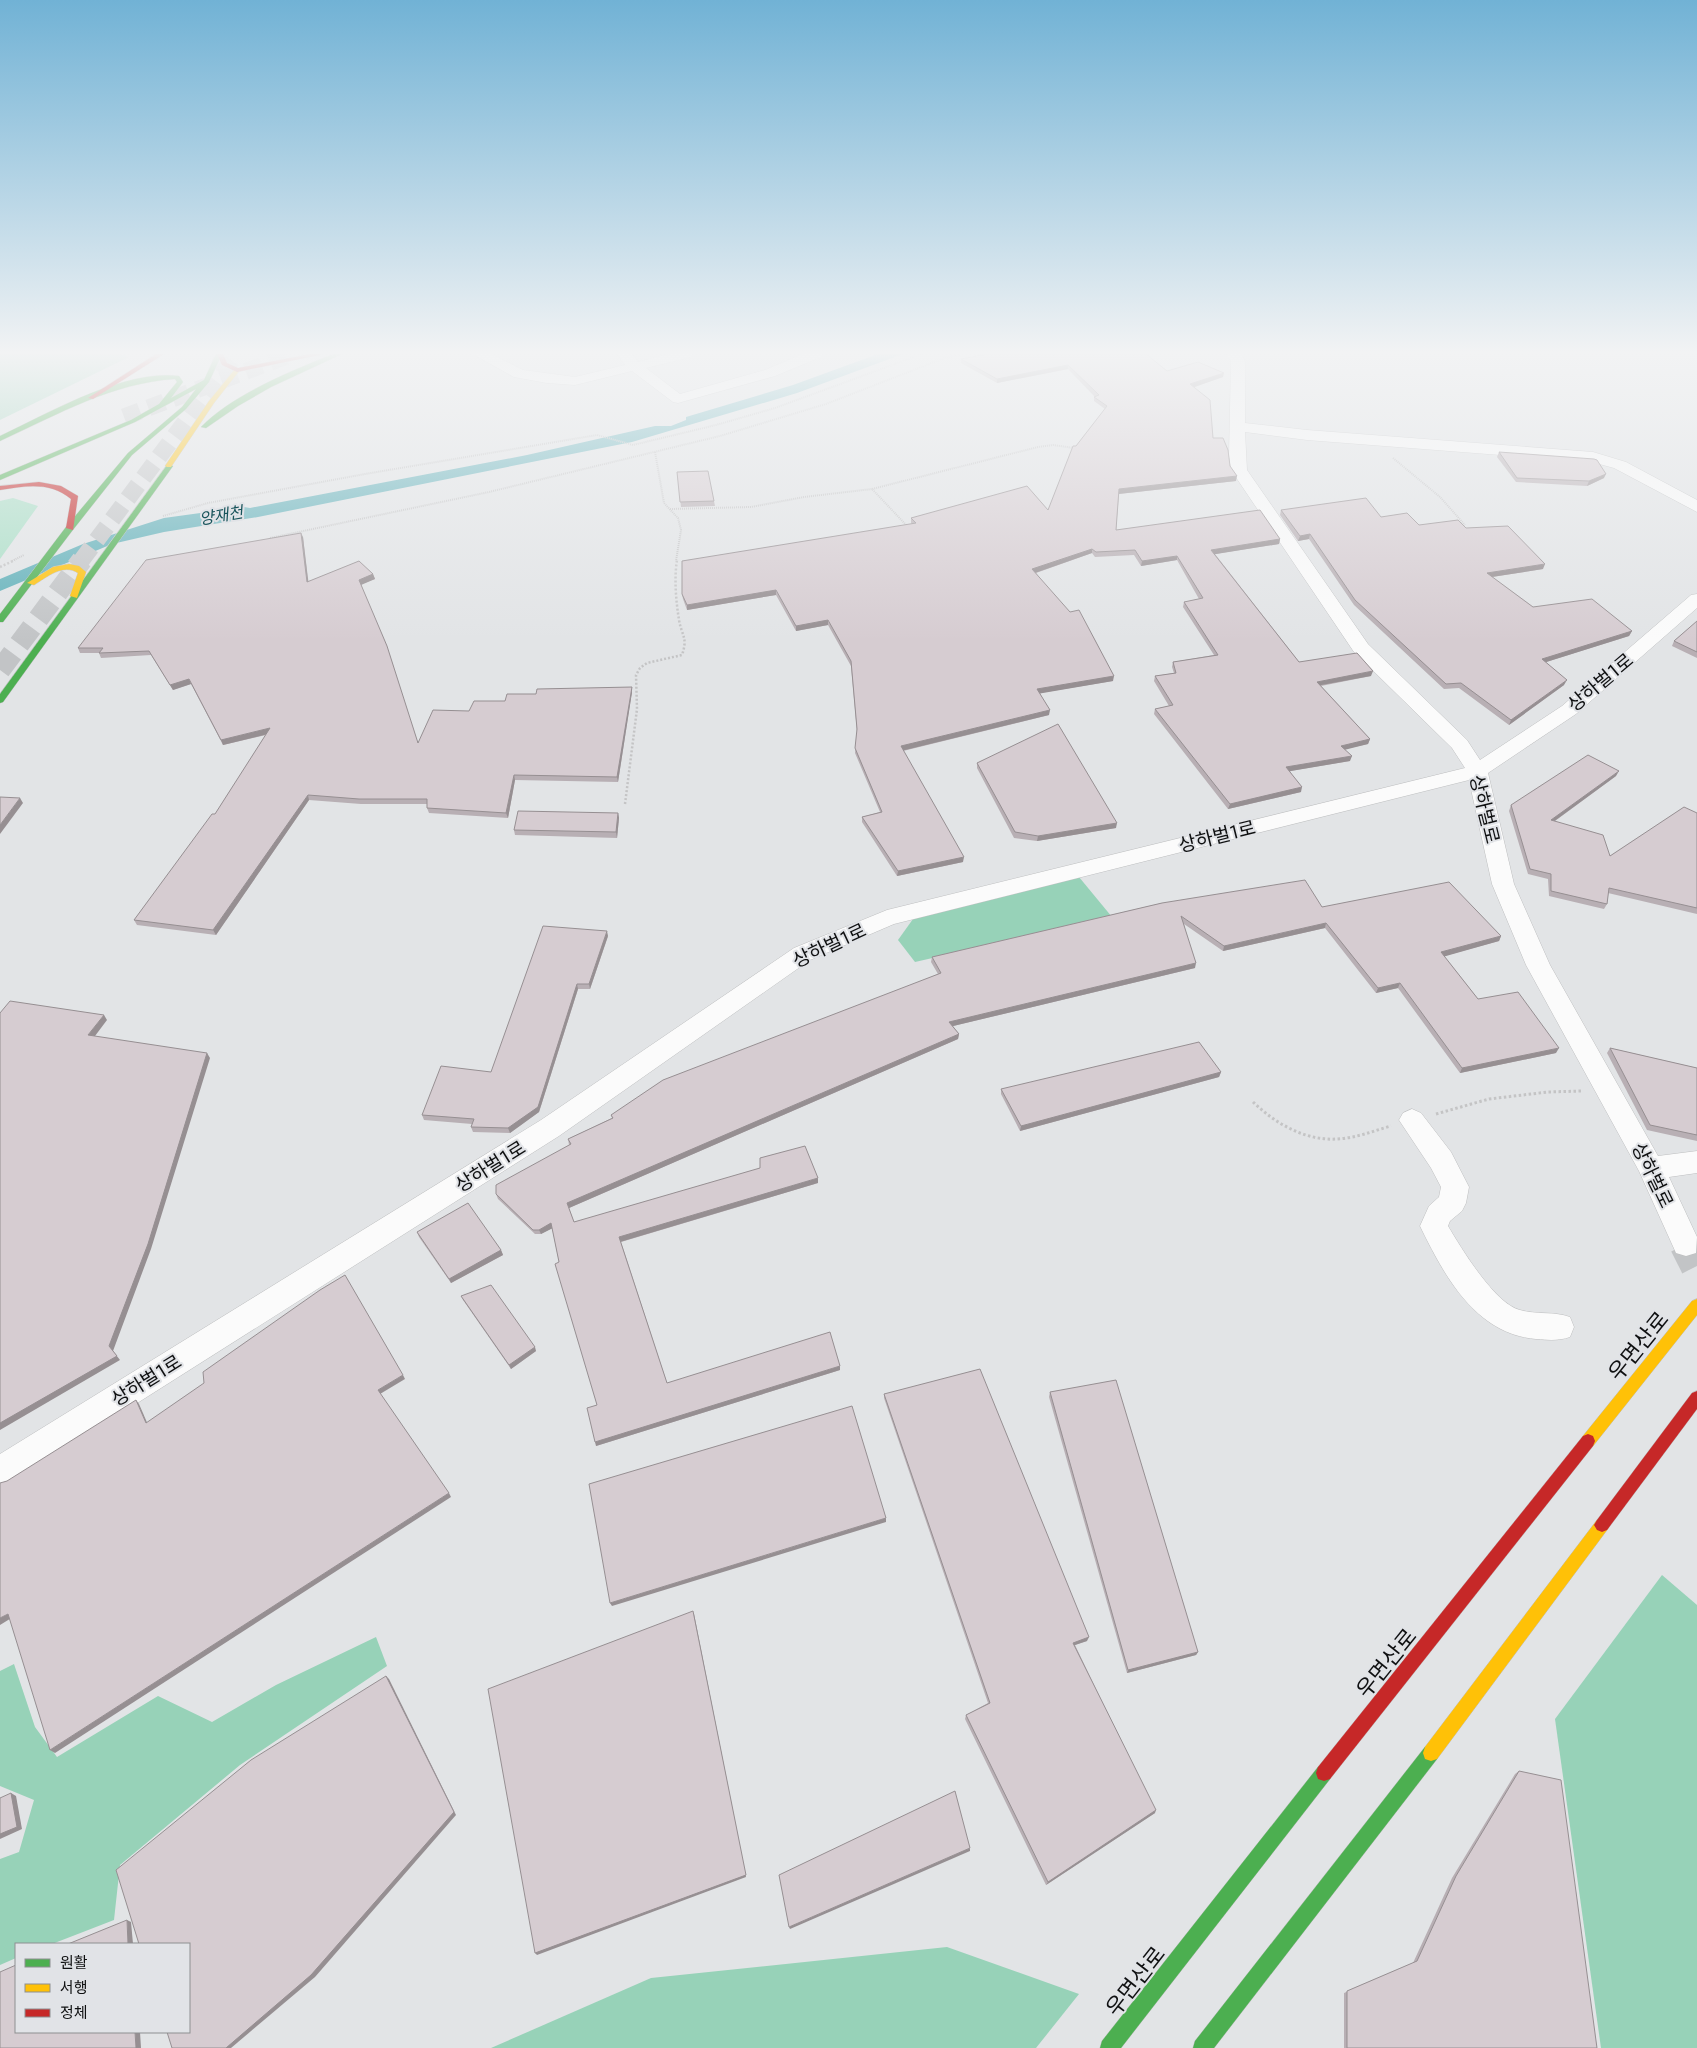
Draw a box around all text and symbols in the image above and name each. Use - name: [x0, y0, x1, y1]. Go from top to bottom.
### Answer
- water label: 양재천: [197, 500, 247, 531]
- street label: 상하벌1로: [1562, 647, 1639, 718]
- street label: 상하벌로: [1463, 772, 1506, 846]
- street label: 상하벌1로: [1176, 814, 1258, 859]
- street label: 상하벌1로: [788, 917, 870, 974]
- street label: 상하벌1로: [450, 1134, 531, 1199]
- street label: 상하벌로: [1625, 1138, 1680, 1213]
- street label: 우면산로: [1600, 1304, 1676, 1388]
- street label: 상하벌1로: [106, 1348, 187, 1413]
- street label: 우면산로: [1348, 1621, 1424, 1705]
- street label: 우면산로: [1097, 1939, 1173, 2023]
- legend: [15, 1943, 190, 2033]
- text: 원활: [60, 1952, 88, 1974]
- text: 서행: [60, 1977, 88, 1999]
- text: 정체: [60, 2002, 88, 2024]

